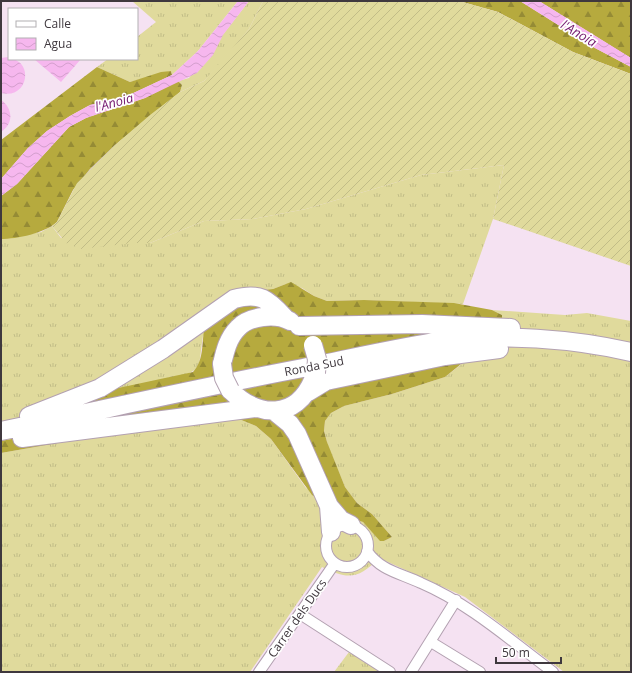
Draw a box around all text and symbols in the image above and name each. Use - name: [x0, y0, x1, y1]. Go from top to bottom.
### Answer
- legend: [8, 8, 138, 60]
- text: Calle: [44, 15, 71, 32]
- water label: l'Anoia: [558, 15, 601, 51]
- text: Agua: [44, 35, 72, 52]
- water label: l'Anoia: [93, 88, 136, 116]
- street label: Ronda Sud: [283, 352, 345, 380]
- street label: Carrer dels Ducs: [264, 575, 331, 661]
- scale bar: [496, 639, 561, 665]
- text: 50 m: [502, 644, 530, 661]

